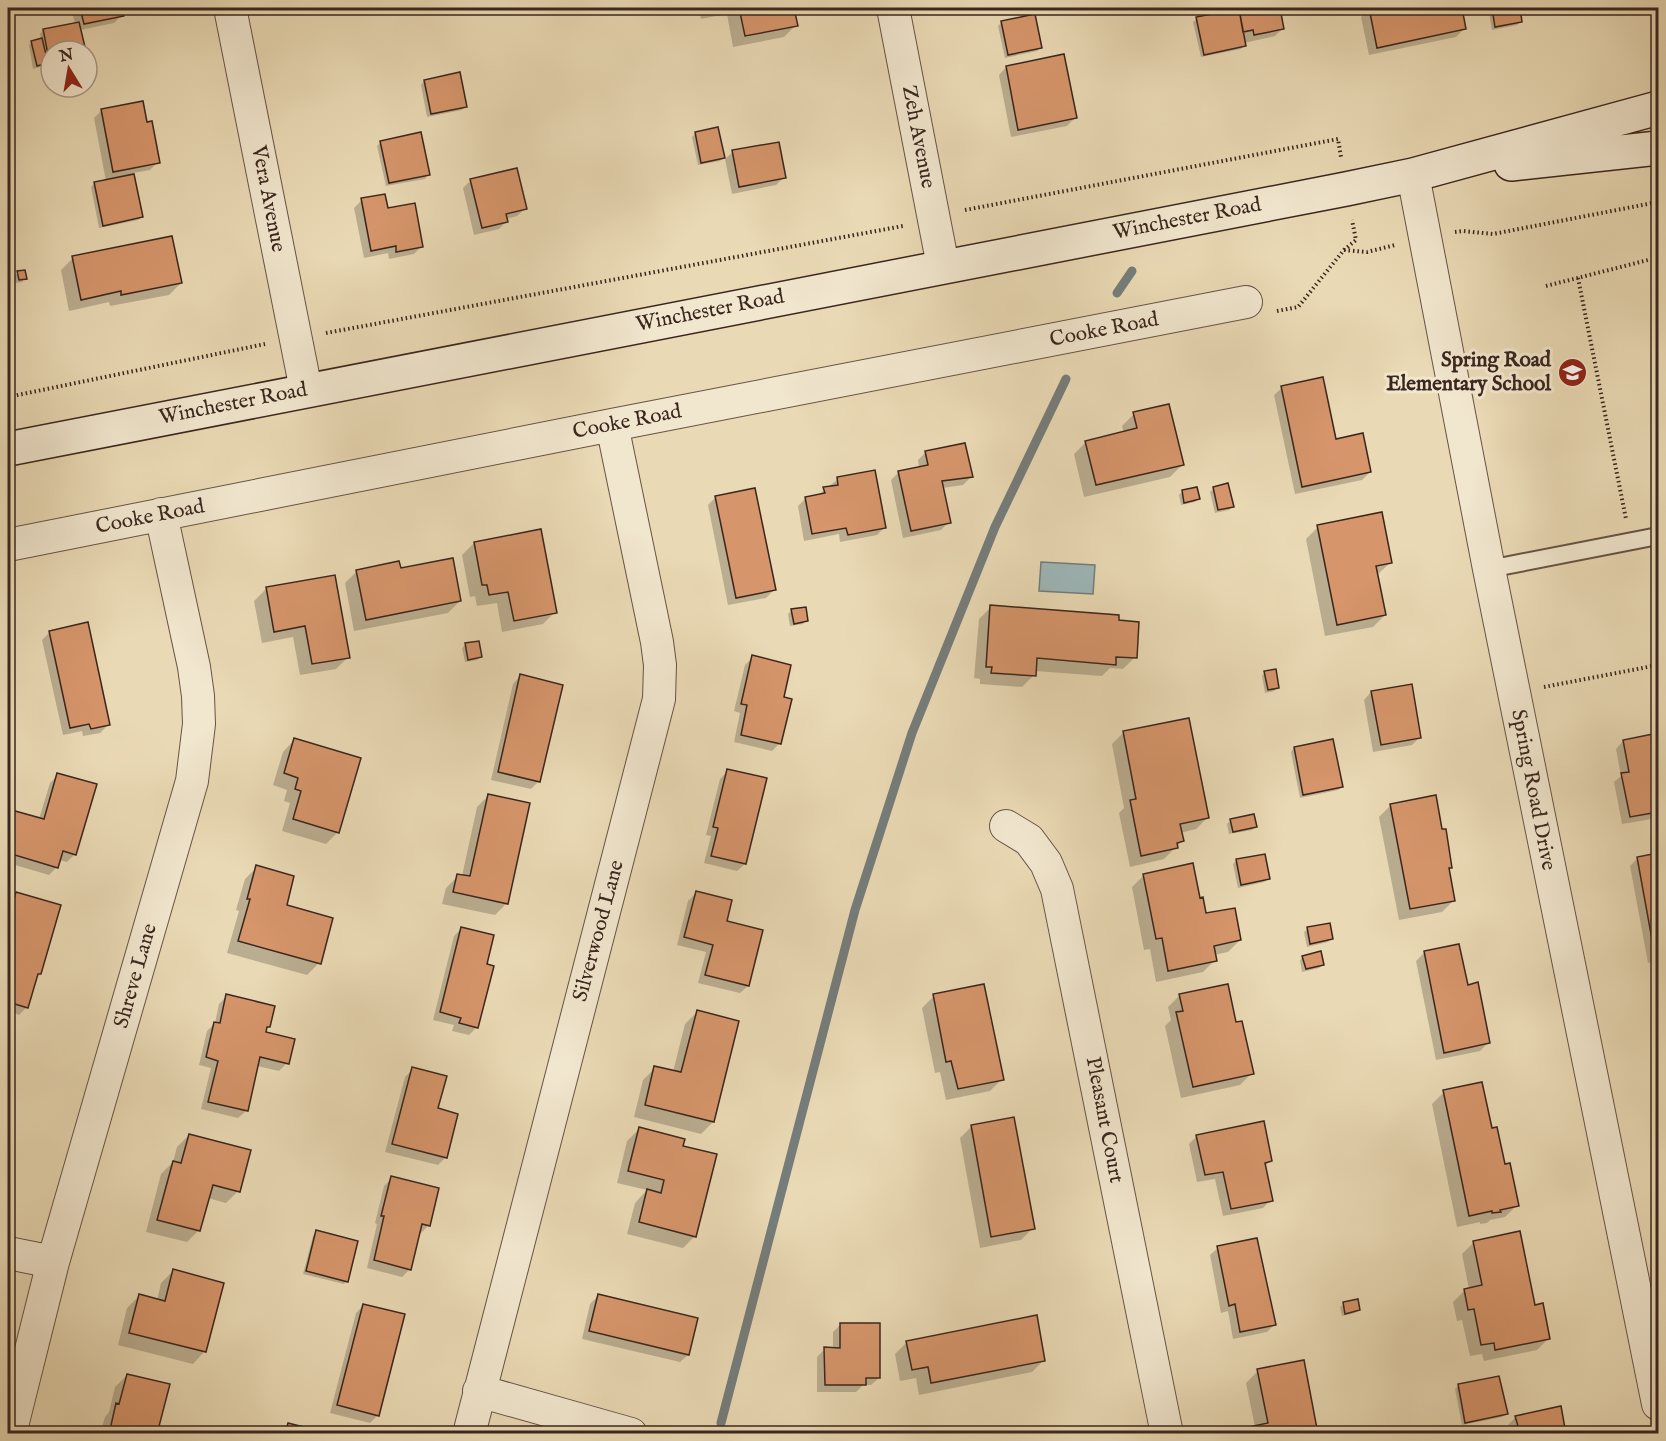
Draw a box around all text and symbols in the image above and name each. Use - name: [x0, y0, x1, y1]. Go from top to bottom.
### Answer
- north arrow: [39, 39, 99, 99]
- text: N: [57, 45, 75, 68]
- street label: Zeh Avenue: [895, 83, 941, 191]
- street label: Vera Avenue: [244, 143, 292, 255]
- street label: Winchester Road: [1111, 191, 1264, 247]
- street label: Winchester Road: [634, 283, 787, 339]
- street label: Cooke Road: [1047, 306, 1162, 354]
- place label: Spring Road Elementary School: [1386, 347, 1552, 398]
- school or university icon: Spring Road Elementary School: [1556, 356, 1588, 388]
- street label: Winchester Road: [157, 376, 310, 432]
- street label: Cooke Road: [570, 398, 685, 446]
- street label: Cooke Road: [93, 493, 208, 541]
- street label: Spring Road Drive: [1504, 707, 1562, 873]
- street label: Silverwood Lane: [567, 857, 631, 1005]
- street label: Shreve Lane: [108, 920, 164, 1031]
- street label: Pleasant Court: [1079, 1055, 1129, 1185]

